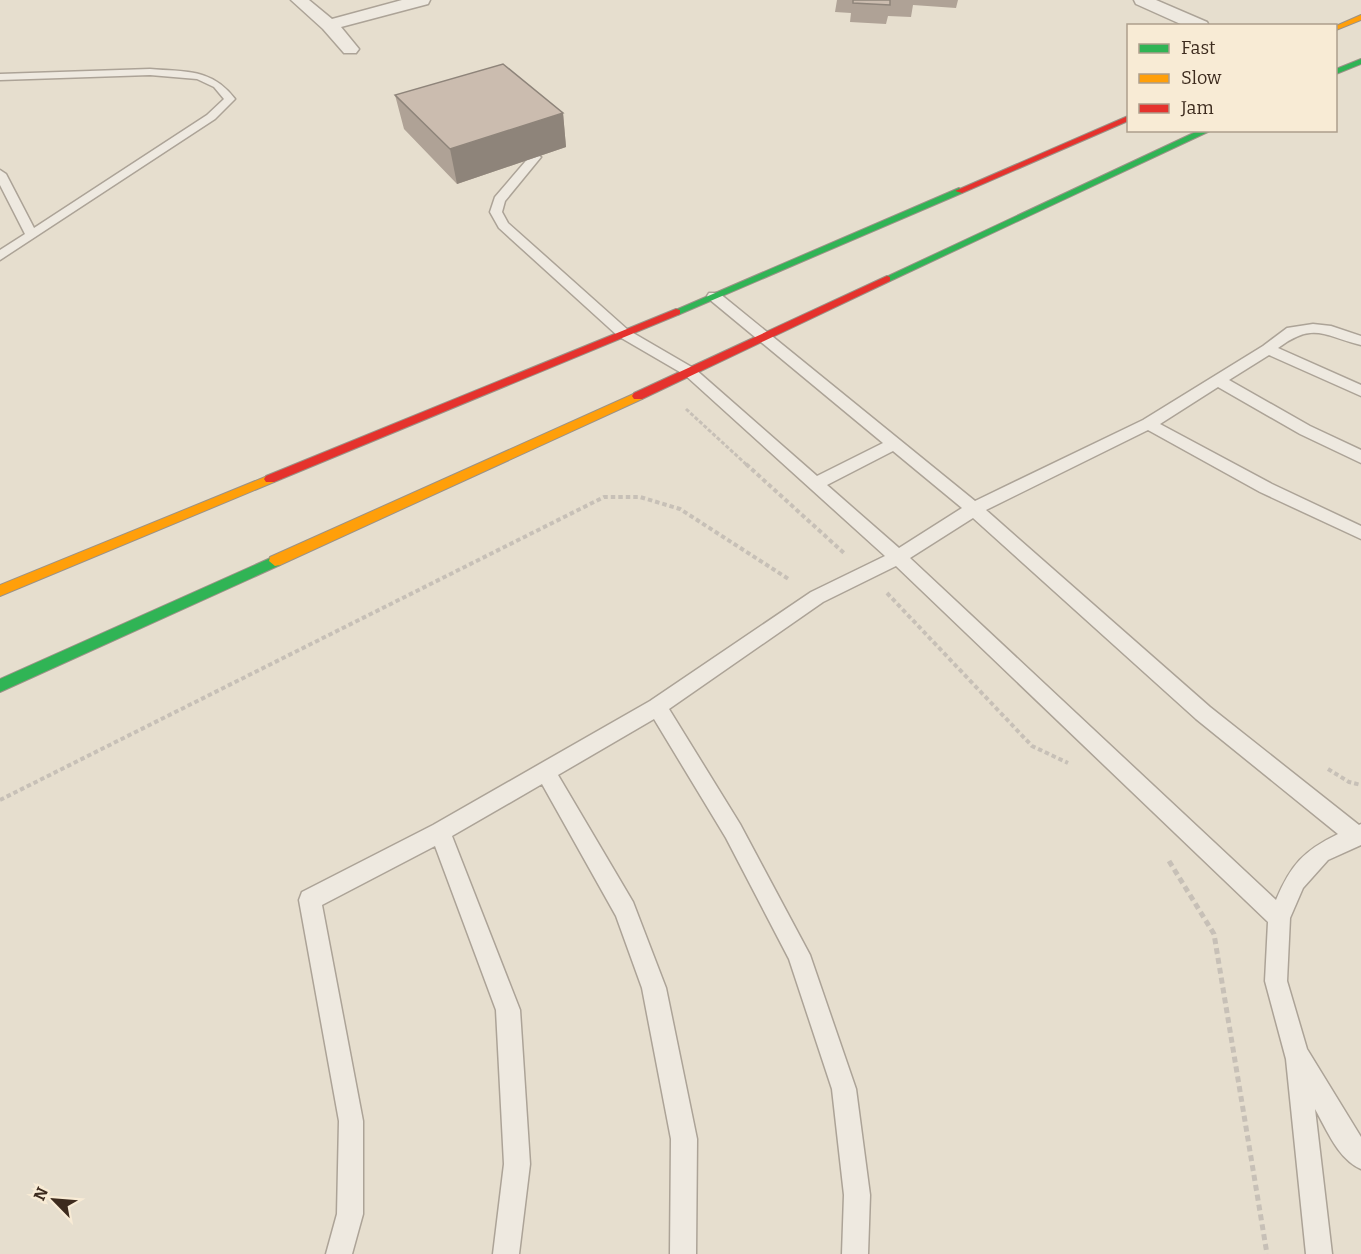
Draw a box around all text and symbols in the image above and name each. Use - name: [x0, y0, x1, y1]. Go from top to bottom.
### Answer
- legend: [1127, 24, 1337, 132]
- text: Fast: [1181, 37, 1216, 59]
- text: Slow: [1181, 67, 1222, 89]
- text: Jam: [1180, 97, 1214, 119]
- north arrow: [24, 1170, 84, 1230]
- text: N: [30, 1184, 52, 1203]

